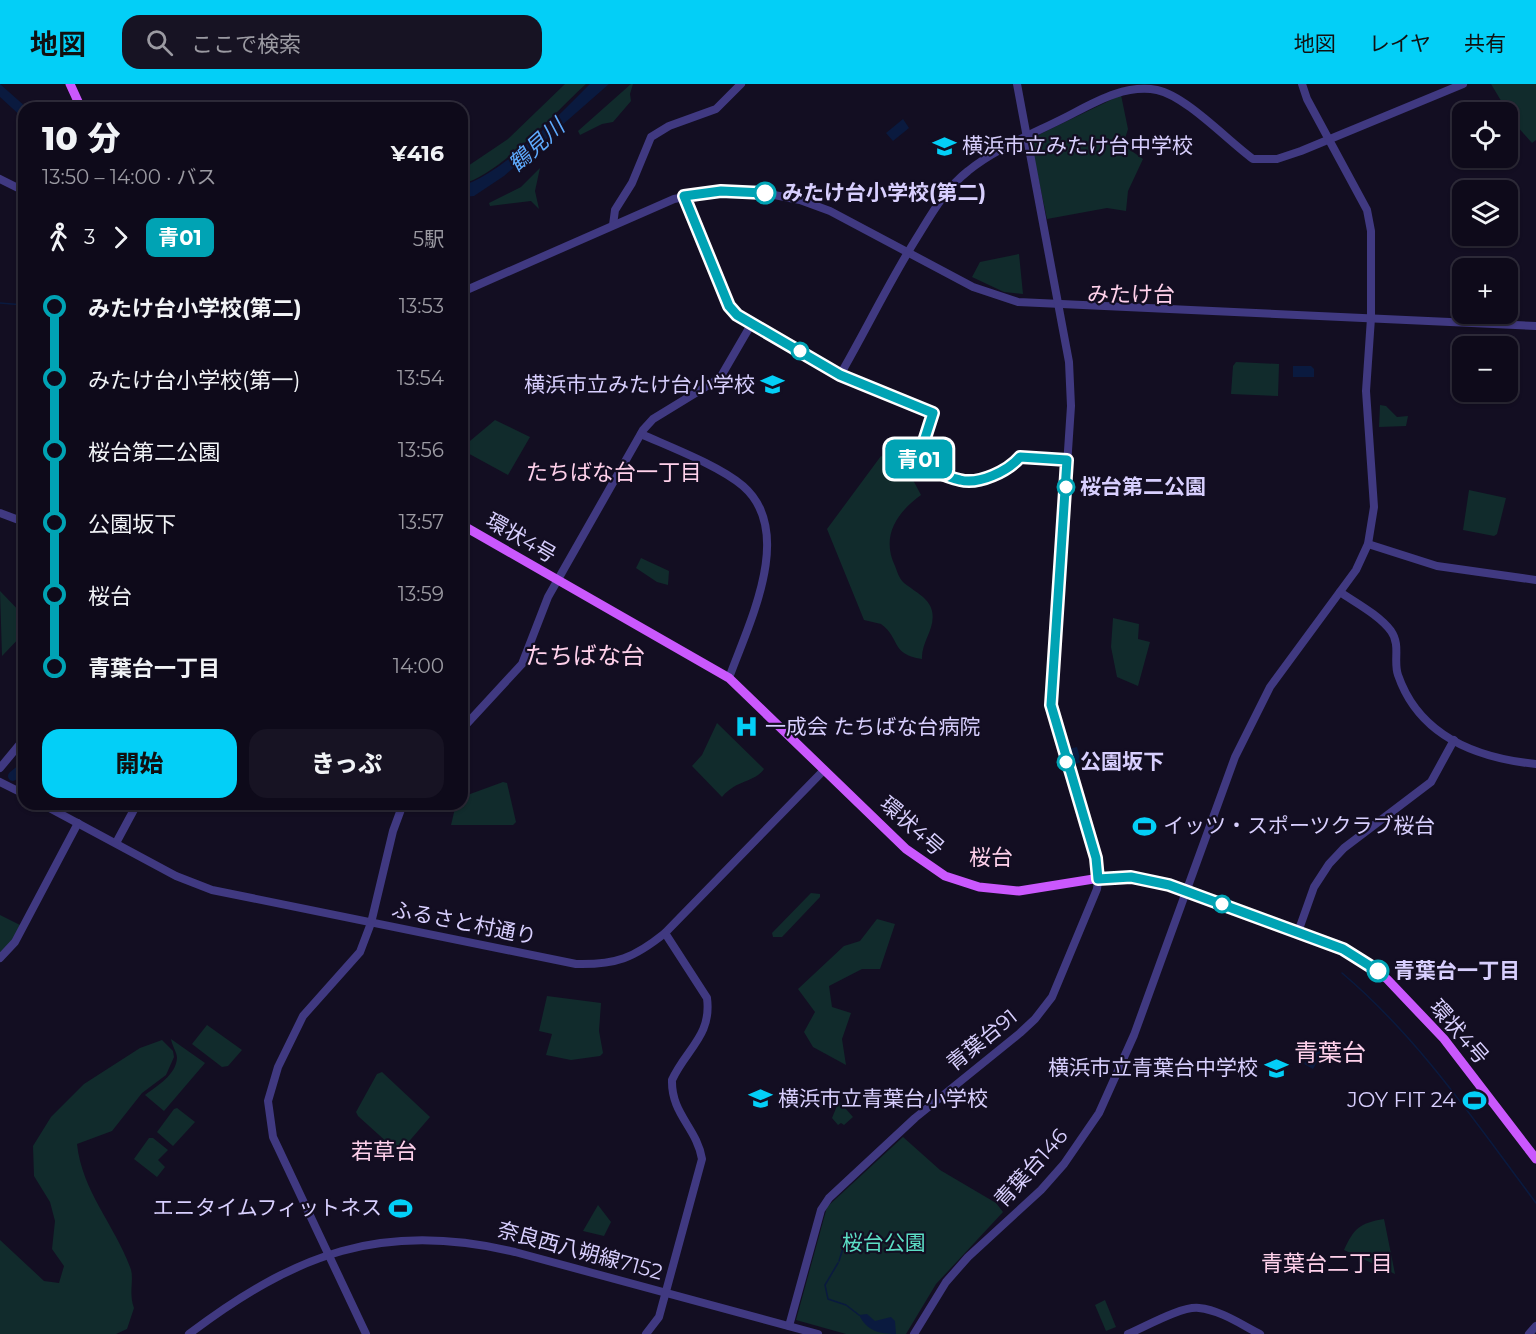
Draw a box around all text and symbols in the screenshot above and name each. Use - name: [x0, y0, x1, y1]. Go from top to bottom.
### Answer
- search box: [122, 15, 542, 69]
- icon: search: [143, 26, 176, 59]
- text: 地図: [30, 27, 86, 61]
- text: ここで検索: [191, 31, 301, 58]
- text: 地図: [1294, 31, 1336, 56]
- text: レイヤ: [1369, 31, 1431, 56]
- text: 共有: [1464, 31, 1506, 56]
- map controls: [1452, 102, 1518, 402]
- button: locate: [1452, 102, 1518, 168]
- water label: 鶴見川: [503, 112, 571, 177]
- text: 10 分: [42, 118, 121, 158]
- school or university icon: 横浜市立みたけ台中学校: [931, 133, 957, 159]
- place label: 横浜市立みたけ台中学校: [962, 133, 1193, 158]
- text: ¥416: [391, 140, 444, 167]
- text: 13:50 – 14:00 · バス: [42, 165, 217, 189]
- place label: みたけ台小学校(第二): [782, 180, 986, 205]
- button: layers: [1452, 180, 1518, 246]
- marker: みたけ台小学校(第二): [754, 182, 776, 204]
- icon: walk: [42, 221, 75, 254]
- icon: forward: [104, 221, 137, 254]
- text: 3: [84, 225, 95, 249]
- text: 青01: [158, 225, 202, 250]
- text: 5駅: [413, 227, 444, 251]
- button: +: [1452, 258, 1518, 324]
- district label: みたけ台: [1087, 281, 1175, 308]
- text: 13:53: [399, 294, 444, 318]
- text: みたけ台小学校(第二): [88, 295, 302, 322]
- button: −: [1452, 336, 1518, 402]
- unlabelled marker: [791, 342, 809, 360]
- text: 13:54: [397, 366, 444, 390]
- text: みたけ台小学校(第一): [88, 367, 300, 394]
- place label: 横浜市立みたけ台小学校: [524, 372, 755, 397]
- school or university icon: 横浜市立みたけ台小学校: [760, 372, 786, 398]
- text: 13:56: [398, 438, 444, 462]
- text: 桜台第二公園: [88, 439, 220, 466]
- line badge: 青01: [884, 440, 954, 478]
- text: 青01: [897, 447, 941, 472]
- district label: たちばな台一丁目: [526, 459, 702, 486]
- place label: 桜台第二公園: [1080, 474, 1206, 499]
- marker: 桜台第二公園: [1057, 478, 1075, 496]
- street label: 環状4号: [482, 508, 561, 568]
- text: 13:57: [398, 510, 444, 534]
- text: 公園坂下: [88, 511, 176, 538]
- text: 13:59: [398, 582, 444, 606]
- text: 桜台: [88, 583, 132, 610]
- district label: たちばな台: [525, 641, 645, 670]
- text: 14:00: [393, 654, 444, 678]
- text: 青葉台一丁目: [88, 655, 220, 682]
- hospital icon: 一成会 たちばな台病院: [734, 714, 760, 740]
- place label: 一成会 たちばな台病院: [765, 714, 981, 739]
- button: 開始: [42, 729, 237, 798]
- button: きっぷ: [249, 729, 444, 798]
- place label: 公園坂下: [1080, 749, 1164, 774]
- marker: 公園坂下: [1057, 753, 1075, 771]
- street label: 環状4号: [875, 791, 950, 860]
- sports icon: イッツ・スポーツクラブ桜台: [1132, 813, 1158, 839]
- place label: イッツ・スポーツクラブ桜台: [1163, 813, 1436, 838]
- district label: 桜台: [969, 844, 1013, 871]
- unlabelled marker: [1213, 895, 1231, 913]
- street label: ふるさと村通り: [390, 896, 539, 949]
- place label: 青葉台一丁目: [1394, 958, 1520, 983]
- marker: 青葉台一丁目: [1367, 960, 1389, 982]
- street label: 環状4号: [1425, 994, 1494, 1069]
- street label: 青葉台91: [941, 1004, 1022, 1076]
- district label: 青葉台: [1294, 1038, 1366, 1067]
- place label: 横浜市立青葉台中学校: [1048, 1055, 1258, 1080]
- school or university icon: 横浜市立青葉台中学校: [1263, 1055, 1289, 1081]
- school or university icon: 横浜市立青葉台小学校: [747, 1086, 773, 1112]
- place label: 横浜市立青葉台小学校: [778, 1086, 988, 1111]
- place label: JOY FIT 24: [1346, 1087, 1456, 1112]
- sports icon: JOY FIT 24: [1461, 1087, 1487, 1113]
- street label: 青葉台146: [989, 1123, 1073, 1212]
- district label: 若草台: [351, 1138, 417, 1165]
- place label: エニタイムフィットネス: [153, 1195, 382, 1220]
- sports icon: エニタイムフィットネス: [387, 1195, 413, 1221]
- street label: 奈良西八朔線7152: [495, 1216, 665, 1285]
- park label: 桜台公園: [842, 1230, 926, 1255]
- district label: 青葉台二丁目: [1261, 1250, 1393, 1277]

